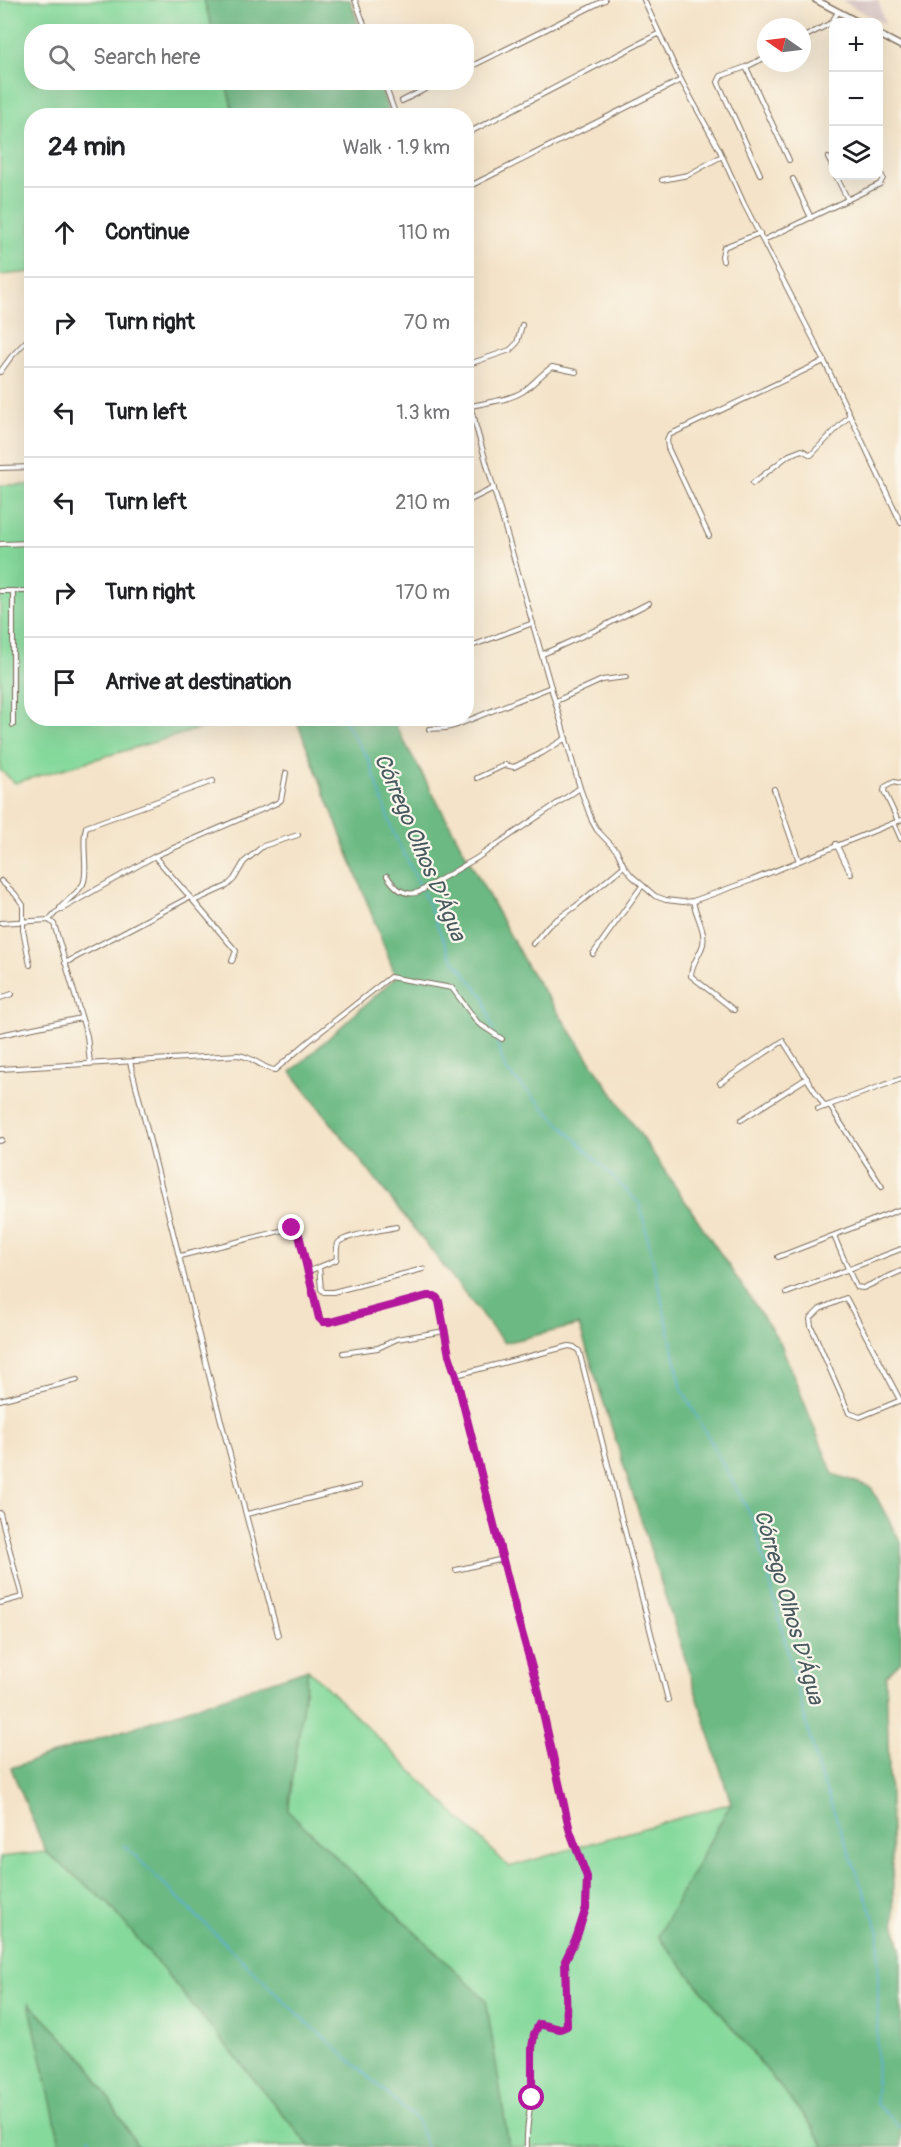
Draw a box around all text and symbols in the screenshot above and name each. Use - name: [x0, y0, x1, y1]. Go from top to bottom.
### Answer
- north arrow: [757, 18, 811, 72]
- map controls: [829, 18, 883, 180]
- button: +: [829, 18, 883, 72]
- search box: [24, 24, 474, 90]
- icon: search: [45, 41, 78, 74]
- text: Search here: [93, 43, 200, 71]
- button: −: [829, 72, 883, 126]
- button: layers: [829, 126, 883, 180]
- text: 24 min: [48, 131, 125, 163]
- text: Walk · 1.9 km: [342, 135, 450, 160]
- icon: ahead: [48, 216, 81, 249]
- text: Continue: [105, 218, 189, 246]
- text: 110 m: [399, 220, 450, 245]
- icon: right: [48, 306, 81, 339]
- text: Turn right: [105, 308, 195, 336]
- text: 70 m: [404, 310, 450, 335]
- icon: left: [48, 396, 81, 429]
- text: Turn left: [105, 398, 187, 426]
- text: 1.3 km: [396, 400, 450, 425]
- icon: left: [48, 486, 81, 519]
- text: Turn left: [105, 488, 187, 516]
- text: 210 m: [395, 490, 450, 515]
- icon: right: [48, 576, 81, 609]
- text: Turn right: [105, 578, 195, 606]
- text: 170 m: [396, 580, 450, 605]
- icon: arrive: [48, 666, 81, 699]
- text: Arrive at destination: [105, 668, 291, 696]
- water label: Córrego Olhos D'Água: [368, 749, 473, 946]
- route end: [278, 1214, 304, 1240]
- water label: Córrego Olhos D'Água: [748, 1507, 831, 1709]
- route start: [518, 2084, 544, 2110]

